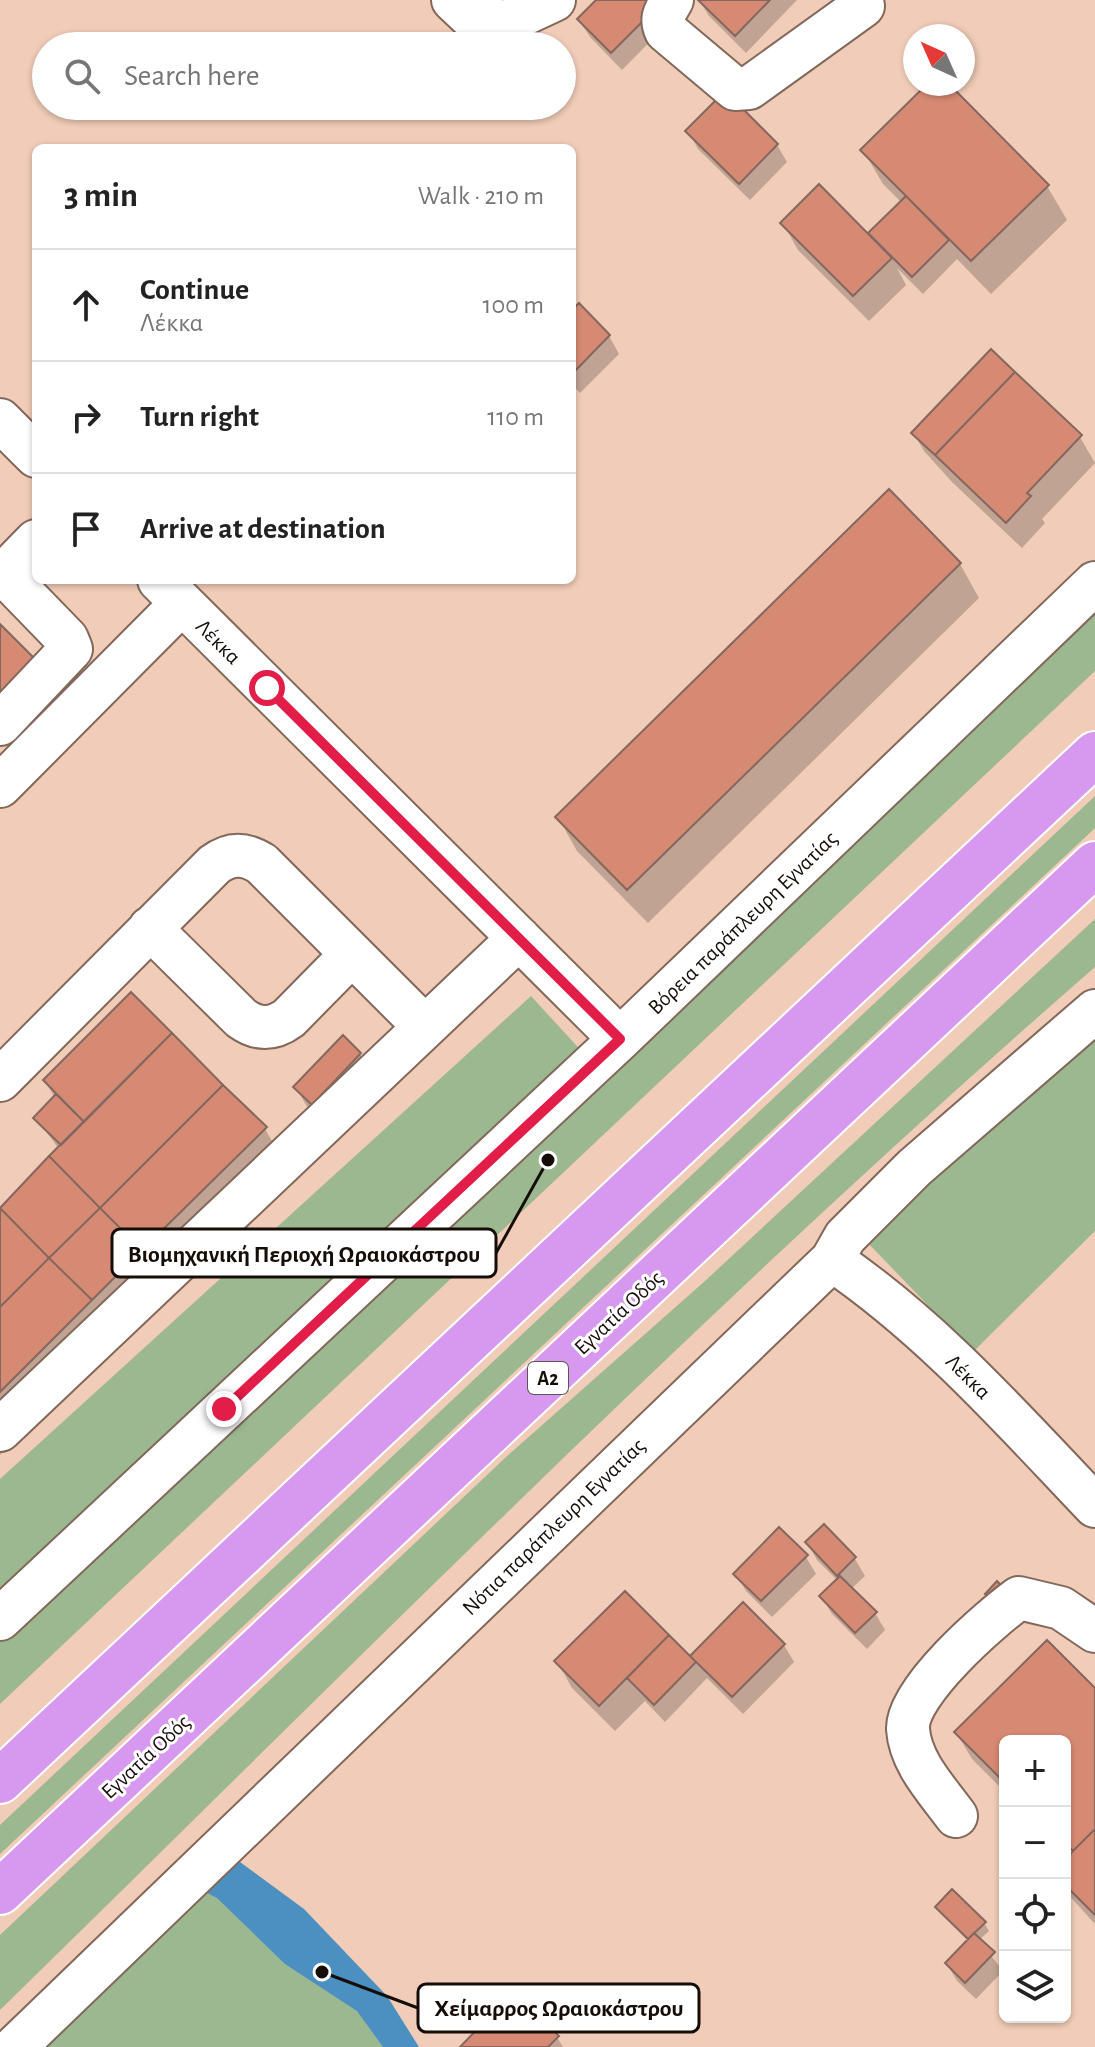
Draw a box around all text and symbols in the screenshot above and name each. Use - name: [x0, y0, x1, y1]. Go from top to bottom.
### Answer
- north arrow: [903, 24, 975, 96]
- search box: [32, 32, 576, 120]
- icon: search: [60, 54, 104, 98]
- text: Search here: [124, 61, 260, 91]
- text: 3 min: [64, 179, 138, 213]
- text: Walk · 210 m: [418, 183, 544, 209]
- text: Continue: [140, 275, 249, 305]
- icon: ahead: [64, 283, 108, 327]
- text: 100 m: [483, 292, 544, 318]
- text: Λέκκα: [140, 310, 203, 336]
- icon: right: [64, 395, 108, 439]
- text: Turn right: [140, 402, 259, 432]
- text: 110 m: [487, 404, 544, 430]
- icon: arrive: [64, 507, 108, 551]
- text: Arrive at destination: [140, 514, 386, 544]
- street label: Λέκκα: [192, 615, 245, 668]
- route start: [249, 670, 285, 706]
- street label: Βόρεια παράπλευρη Εγνατίας: [644, 827, 841, 1019]
- callout: Βιομηχανική Περιοχή Ωραιοκάστρου: [112, 1229, 496, 1277]
- text: Βιομηχανική Περιοχή Ωραιοκάστρου: [128, 1243, 480, 1267]
- street label: Εγνατία Οδός: [570, 1266, 667, 1359]
- street label: Λέκκα: [942, 1350, 995, 1403]
- road number: Α2: [528, 1362, 568, 1394]
- route end: [206, 1391, 242, 1427]
- street label: Νότια παράπλευρη Εγνατίας: [458, 1434, 649, 1619]
- street label: Εγνατία Οδός: [97, 1710, 194, 1803]
- map controls: [999, 1735, 1071, 2023]
- button: +: [999, 1735, 1071, 1807]
- button: −: [999, 1807, 1071, 1879]
- button: locate: [999, 1879, 1071, 1951]
- button: layers: [999, 1951, 1071, 2023]
- callout: Χείμαρρος Ωραιοκάστρου: [418, 1984, 699, 2032]
- text: Χείμαρρος Ωραιοκάστρου: [434, 1997, 684, 2021]

